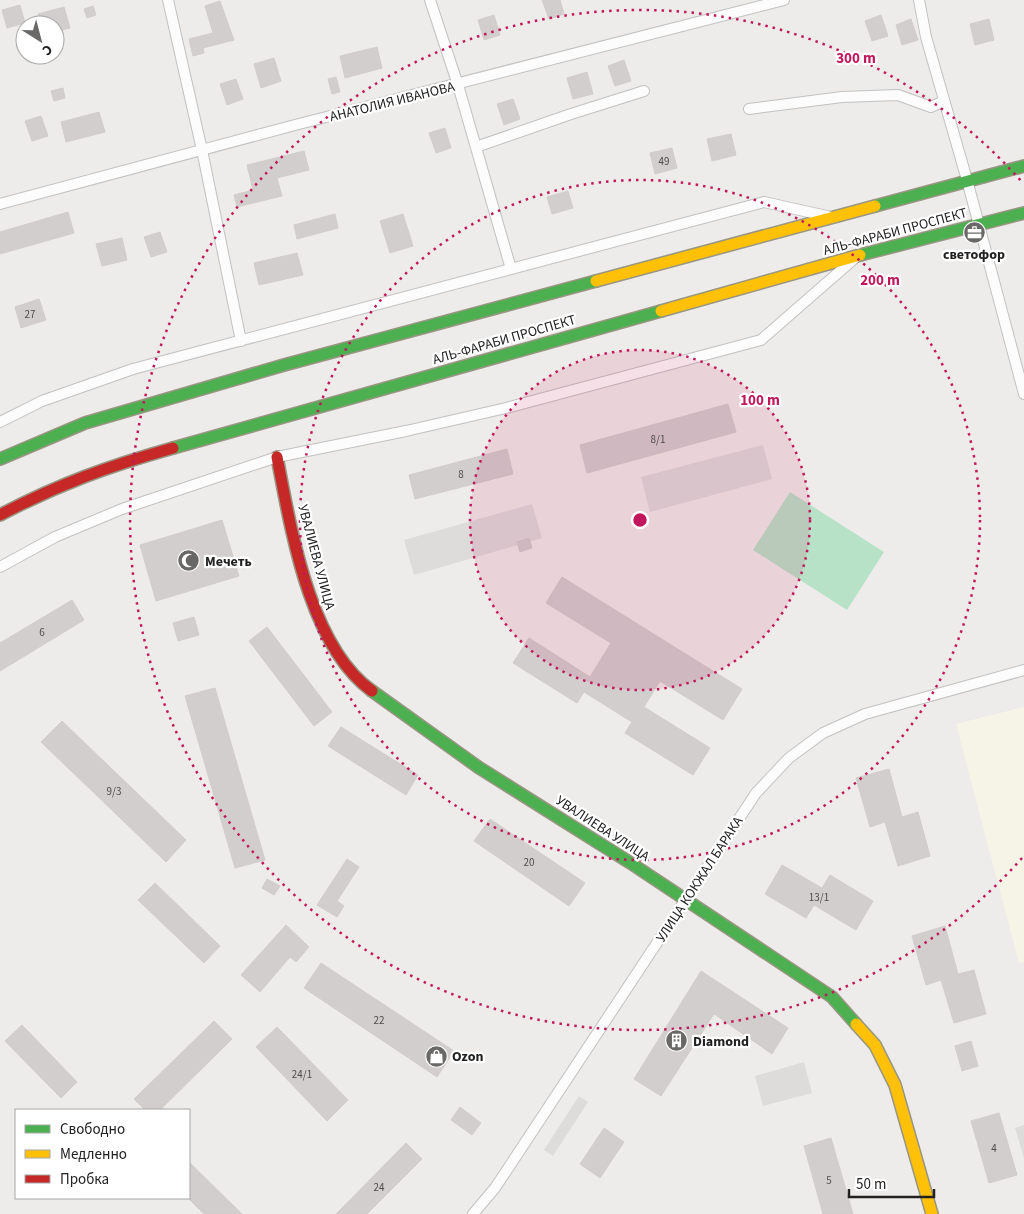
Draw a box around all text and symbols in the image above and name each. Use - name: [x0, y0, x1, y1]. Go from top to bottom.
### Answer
- north arrow: [15, 15, 65, 65]
- text: С: [38, 39, 56, 60]
- text: 300 m: [836, 48, 876, 69]
- street label: АНАТОЛИЯ ИВАНОВА: [328, 77, 457, 127]
- house number: 49: [659, 154, 669, 169]
- street label: АЛЬ-ФАРАБИ ПРОСПЕКТ: [821, 203, 970, 261]
- office icon: светофор: [962, 220, 986, 244]
- place label: светофор: [943, 245, 1005, 265]
- text: 200 m: [860, 270, 900, 291]
- house number: 27: [25, 307, 35, 322]
- street label: АЛЬ-ФАРАБИ ПРОСПЕКТ: [430, 310, 579, 370]
- text: 100 m: [740, 390, 780, 411]
- house number: 8/1: [651, 432, 665, 447]
- house number: 8: [458, 467, 464, 482]
- street label: УВАЛИЕВА УЛИЦА: [292, 502, 340, 612]
- centre of rings: [631, 511, 649, 529]
- mosque icon: Мечеть: [177, 549, 201, 573]
- place label: Мечеть: [205, 552, 252, 572]
- house number: 6: [39, 625, 45, 640]
- house number: 9/3: [107, 784, 121, 799]
- street label: УВАЛИЕВА УЛИЦА: [552, 791, 654, 867]
- street label: УЛИЦА КОКЖАЛ БАРАКА: [652, 812, 748, 946]
- house number: 20: [524, 855, 534, 870]
- house number: 13/1: [809, 890, 829, 905]
- house number: 22: [374, 1013, 384, 1028]
- building icon: Diamond: [665, 1029, 689, 1053]
- place label: Diamond: [693, 1032, 749, 1052]
- shop icon: Ozon: [424, 1044, 448, 1068]
- place label: Ozon: [452, 1047, 483, 1067]
- house number: 24/1: [292, 1067, 312, 1082]
- legend: [15, 1109, 190, 1199]
- text: Свободно: [60, 1119, 125, 1140]
- house number: 4: [991, 1141, 997, 1156]
- text: Медленно: [60, 1144, 127, 1165]
- scale bar: [849, 1166, 934, 1198]
- text: Пробка: [60, 1169, 109, 1190]
- house number: 5: [826, 1173, 832, 1188]
- text: 50 m: [856, 1174, 886, 1195]
- house number: 24: [374, 1180, 385, 1195]

